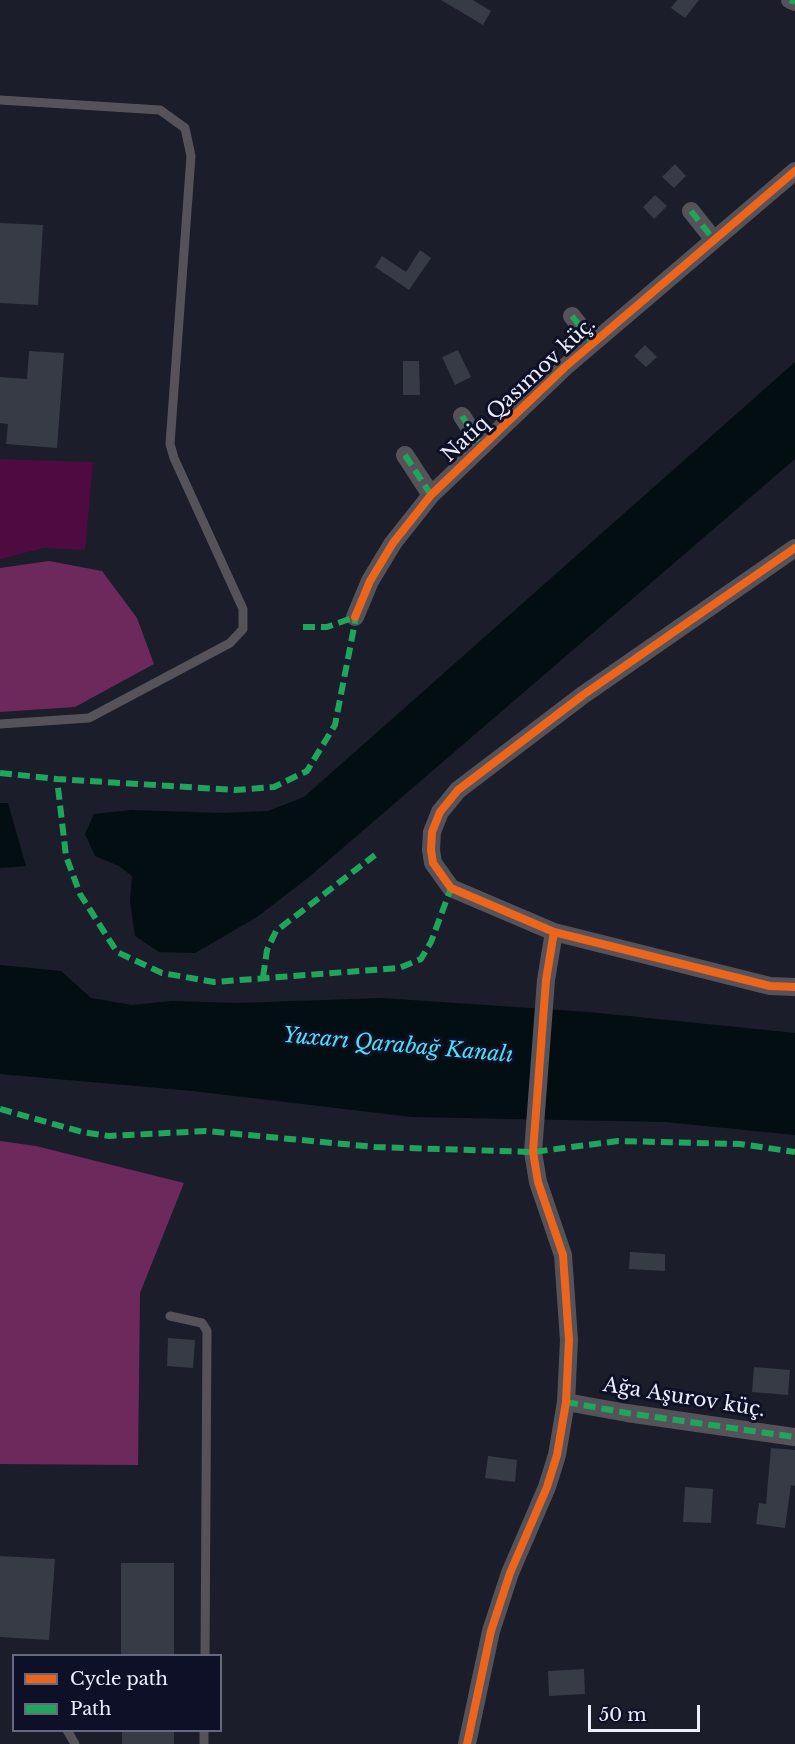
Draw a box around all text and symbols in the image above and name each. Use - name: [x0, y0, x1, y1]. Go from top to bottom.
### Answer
- street label: Natiq Qasımov küç.: [437, 313, 601, 467]
- water label: Yuxarı Qarabağ Kanalı: [282, 1023, 514, 1069]
- street label: Ağa Aşurov küç.: [601, 1373, 767, 1423]
- legend: [12, 1654, 222, 1732]
- text: Cycle path: [70, 1668, 168, 1690]
- scale bar: [591, 1693, 704, 1731]
- text: Path: [70, 1698, 111, 1720]
- text: 50 m: [599, 1704, 647, 1726]

